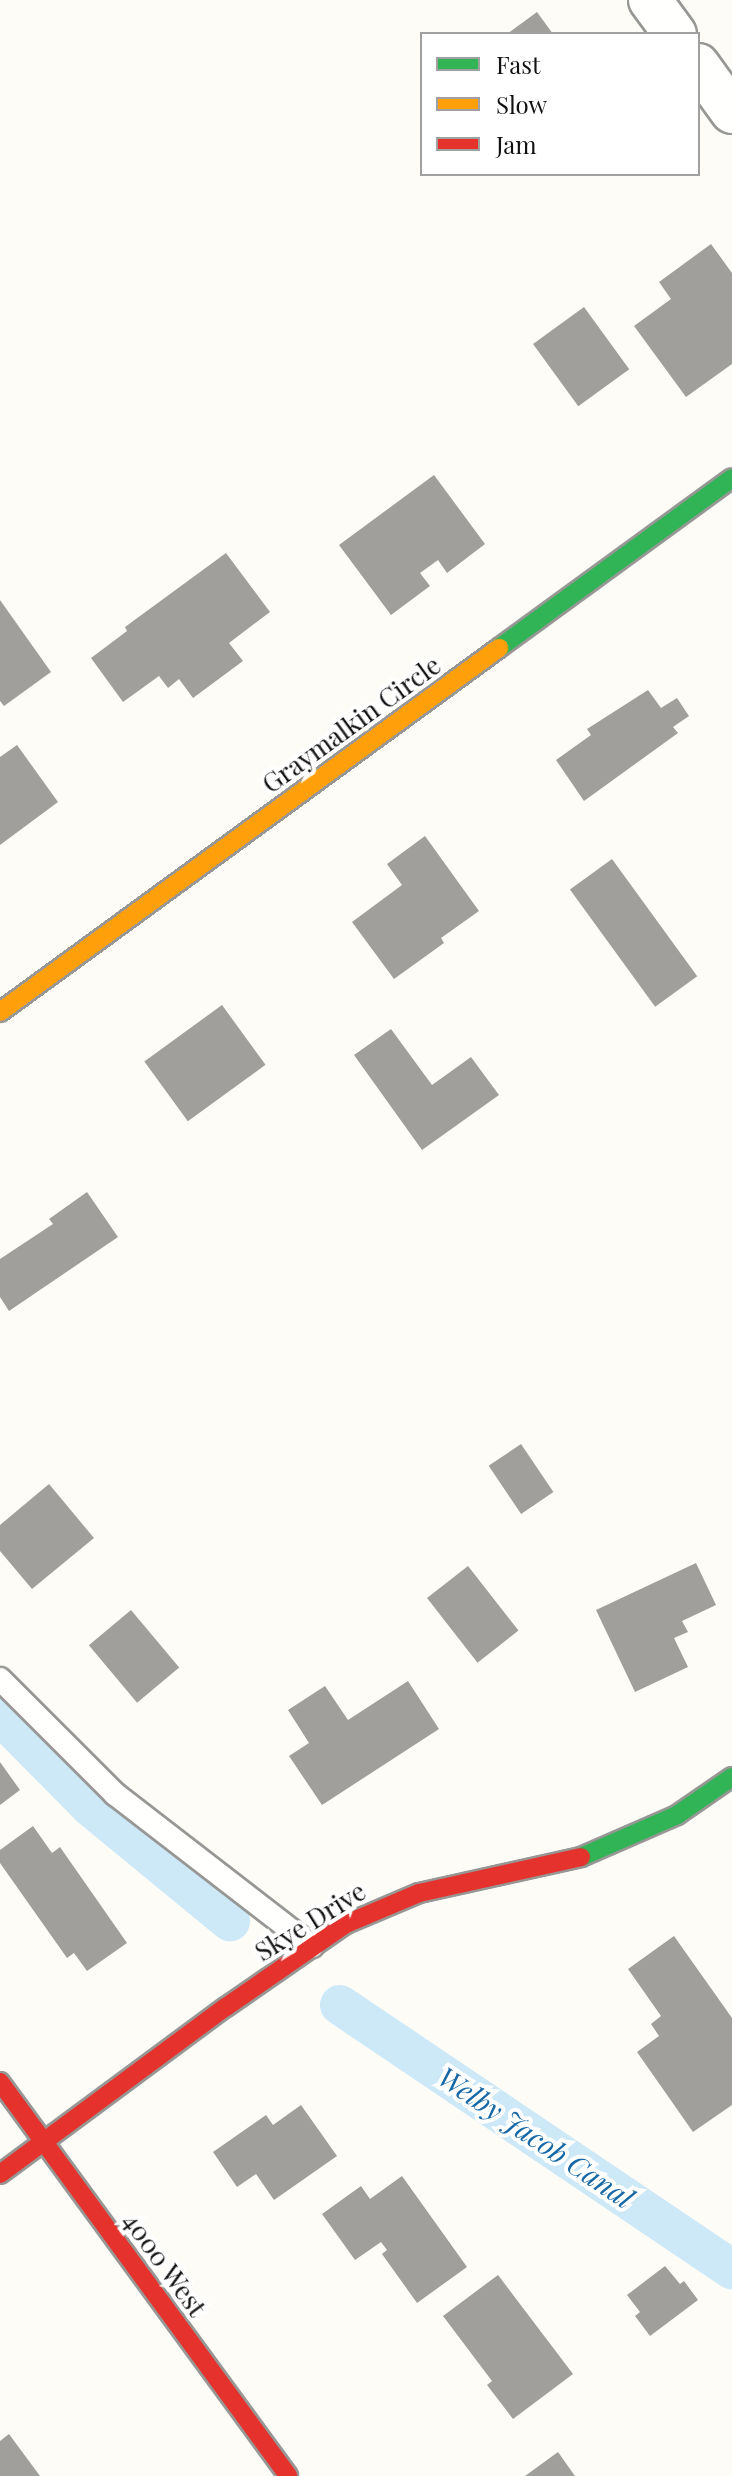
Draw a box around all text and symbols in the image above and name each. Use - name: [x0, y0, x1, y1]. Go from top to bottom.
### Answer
- legend: [420, 32, 700, 176]
- text: Fast: [496, 48, 541, 80]
- text: Slow: [496, 88, 547, 120]
- text: Jam: [496, 128, 537, 160]
- street label: Graymalkin Circle: [256, 649, 446, 799]
- street label: Skye Drive: [249, 1875, 371, 1967]
- water label: Welby Jacob Canal: [432, 2059, 640, 2215]
- street label: 4000 West: [117, 2206, 213, 2322]

